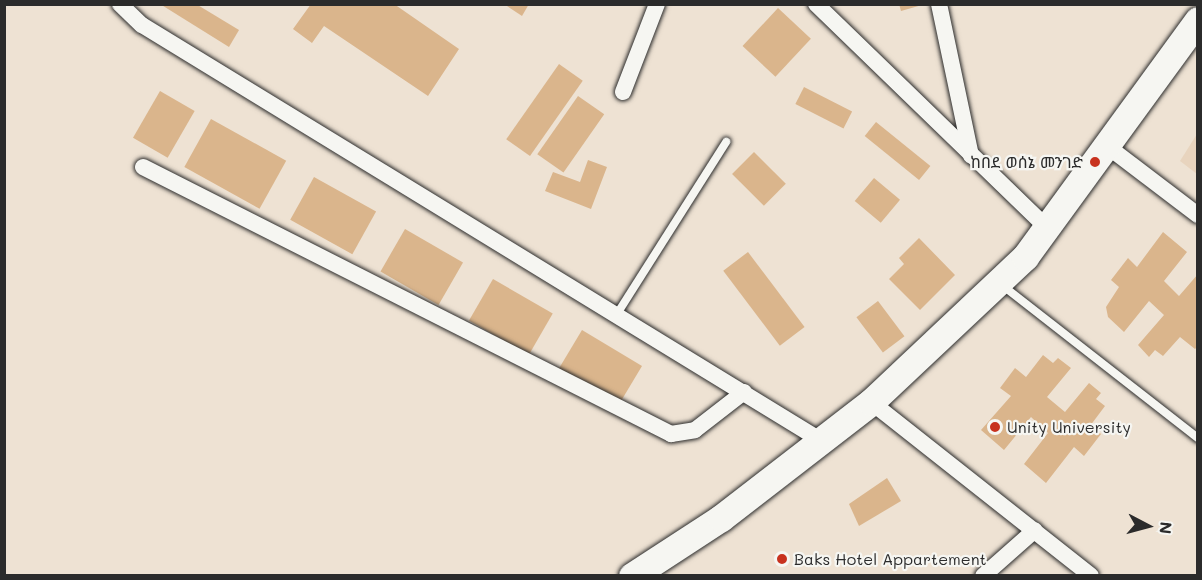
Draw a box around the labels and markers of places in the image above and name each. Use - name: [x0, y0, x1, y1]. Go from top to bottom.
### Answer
- place label: ከበደ ወሰኔ መንገድ: [971, 152, 1083, 172]
- marker: ከበደ ወሰኔ መንገድ: [1088, 155, 1102, 169]
- place label: Unity University: [1007, 417, 1131, 437]
- marker: Unity University: [988, 420, 1002, 434]
- place label: Baks Hotel Appartement: [794, 549, 987, 569]
- marker: Baks Hotel Appartement: [775, 552, 789, 566]

